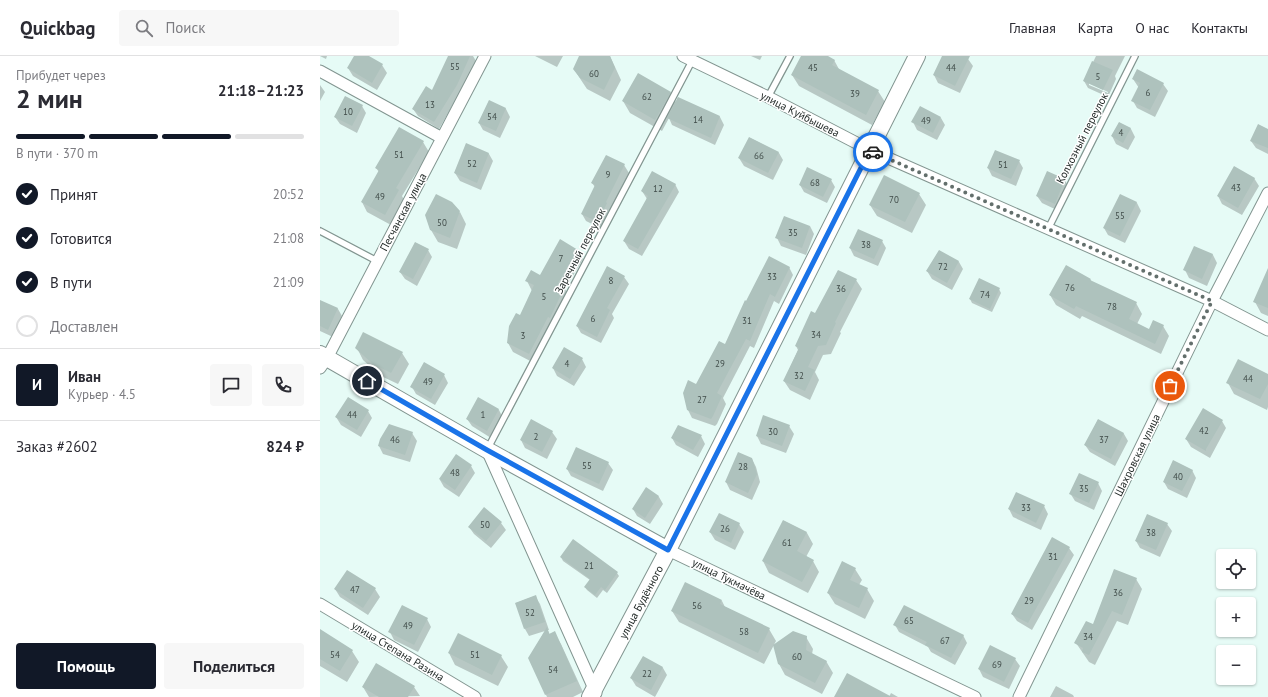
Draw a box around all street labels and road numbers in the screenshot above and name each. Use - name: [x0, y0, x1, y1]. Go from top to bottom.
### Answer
- street label: улица Куйбышева: [758, 88, 842, 140]
- street label: Колхозный переулок: [1053, 90, 1111, 186]
- street label: Песчанская улица: [377, 171, 429, 253]
- street label: Заречный переулок: [552, 205, 609, 296]
- street label: Шахровская улица: [1111, 412, 1163, 498]
- street label: улица Тукмачёва: [690, 555, 768, 603]
- street label: улица Будённого: [616, 563, 666, 641]
- street label: улица Степана Разина: [349, 618, 447, 684]

